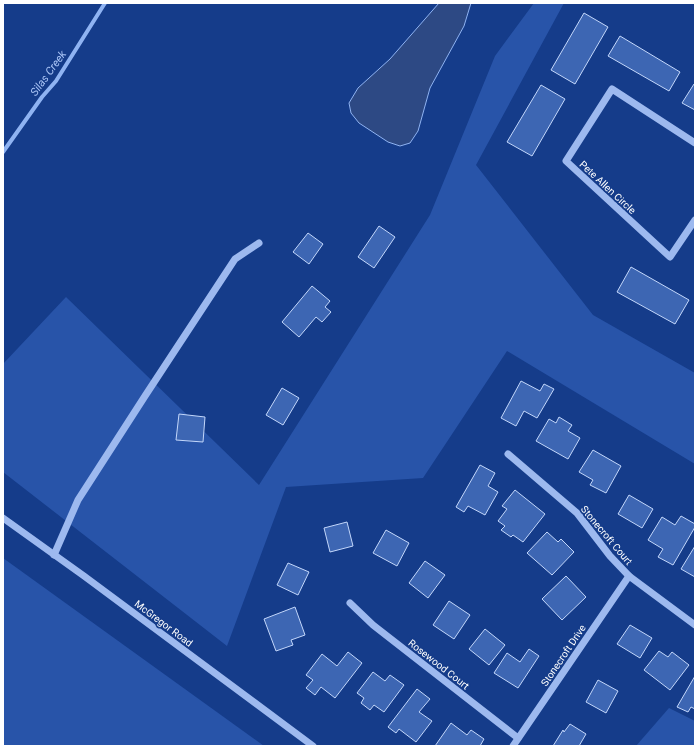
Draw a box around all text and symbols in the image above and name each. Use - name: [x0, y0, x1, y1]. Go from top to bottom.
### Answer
- water label: Silas Creek: [28, 48, 70, 98]
- street label: Pete Allen Circle: [577, 159, 638, 216]
- street label: Stonecroft Court: [579, 504, 635, 567]
- street label: McGregor Road: [133, 598, 195, 649]
- street label: Stonecroft Drive: [539, 623, 588, 688]
- street label: Rosewood Court: [406, 637, 471, 692]

